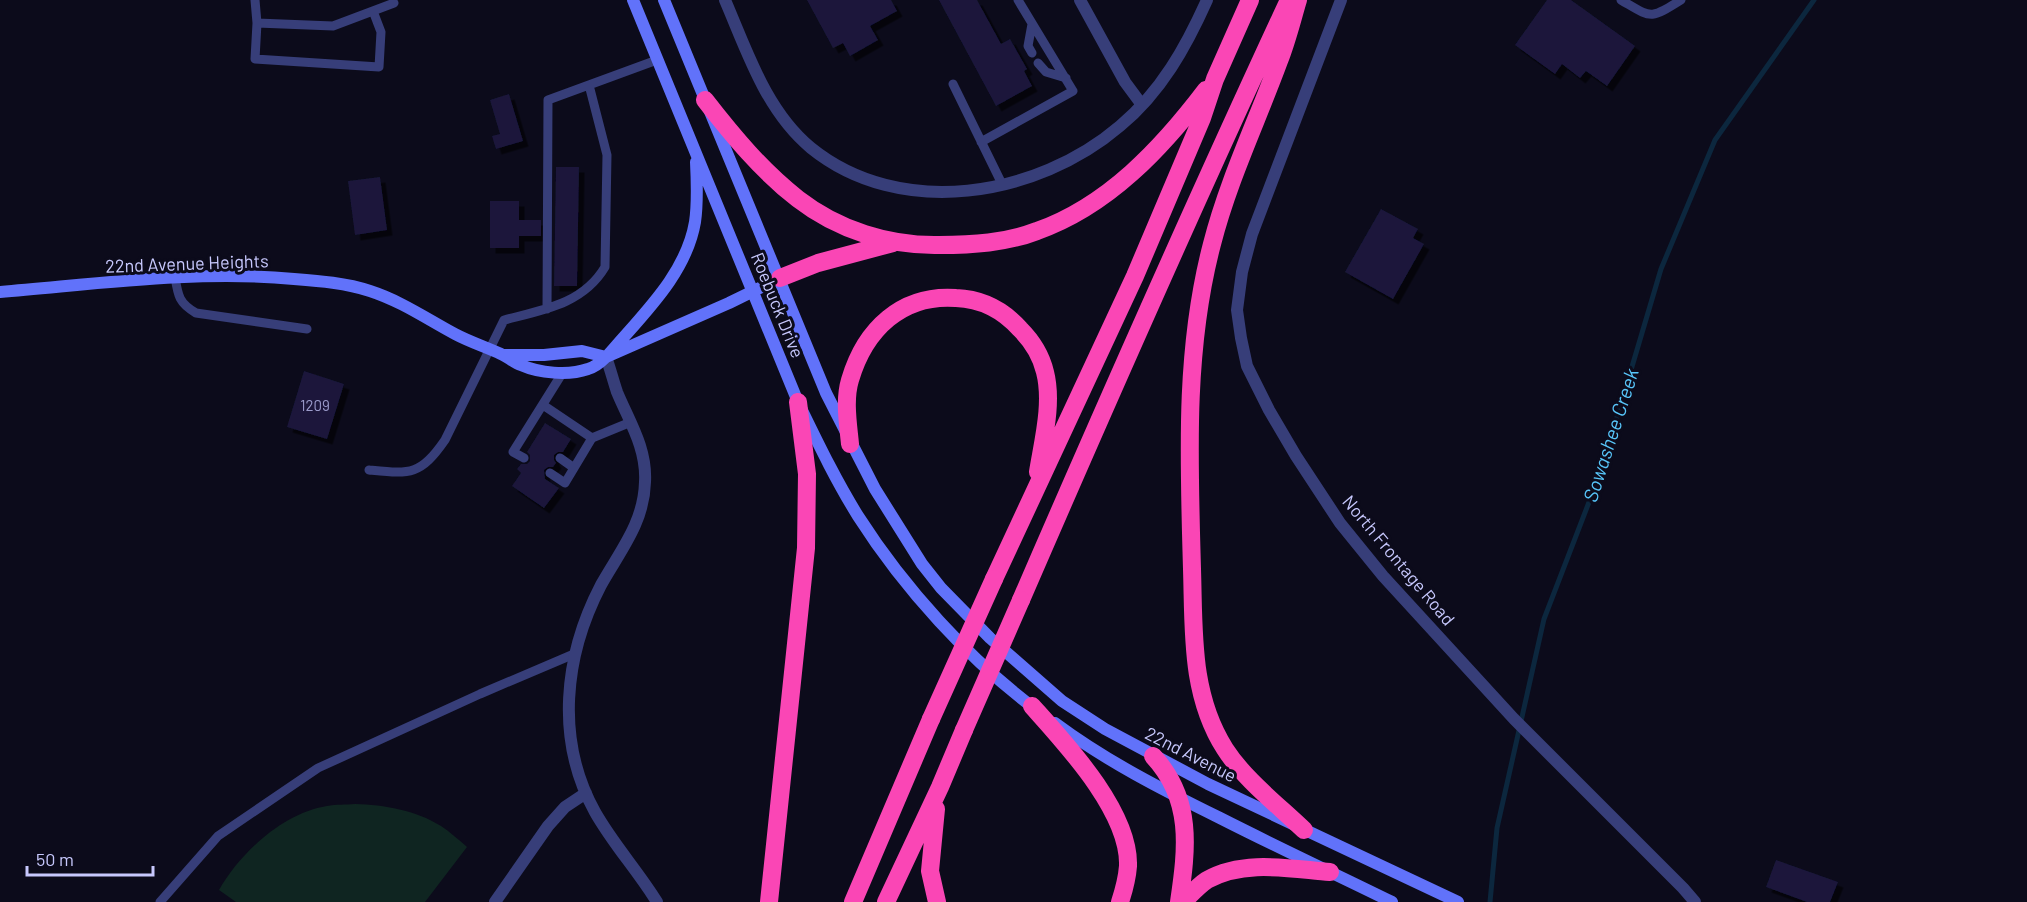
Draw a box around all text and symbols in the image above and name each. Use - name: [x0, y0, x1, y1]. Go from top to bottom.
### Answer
- street label: 22nd Avenue Heights: [105, 249, 269, 277]
- street label: Roebuck Drive: [747, 249, 809, 361]
- water label: Sowashee Creek: [1577, 365, 1643, 505]
- house number: 1209: [300, 396, 330, 414]
- street label: North Frontage Road: [1338, 490, 1460, 630]
- street label: 22nd Avenue: [1142, 722, 1240, 786]
- scale bar: [27, 839, 153, 877]
- text: 50 m: [36, 848, 74, 870]

